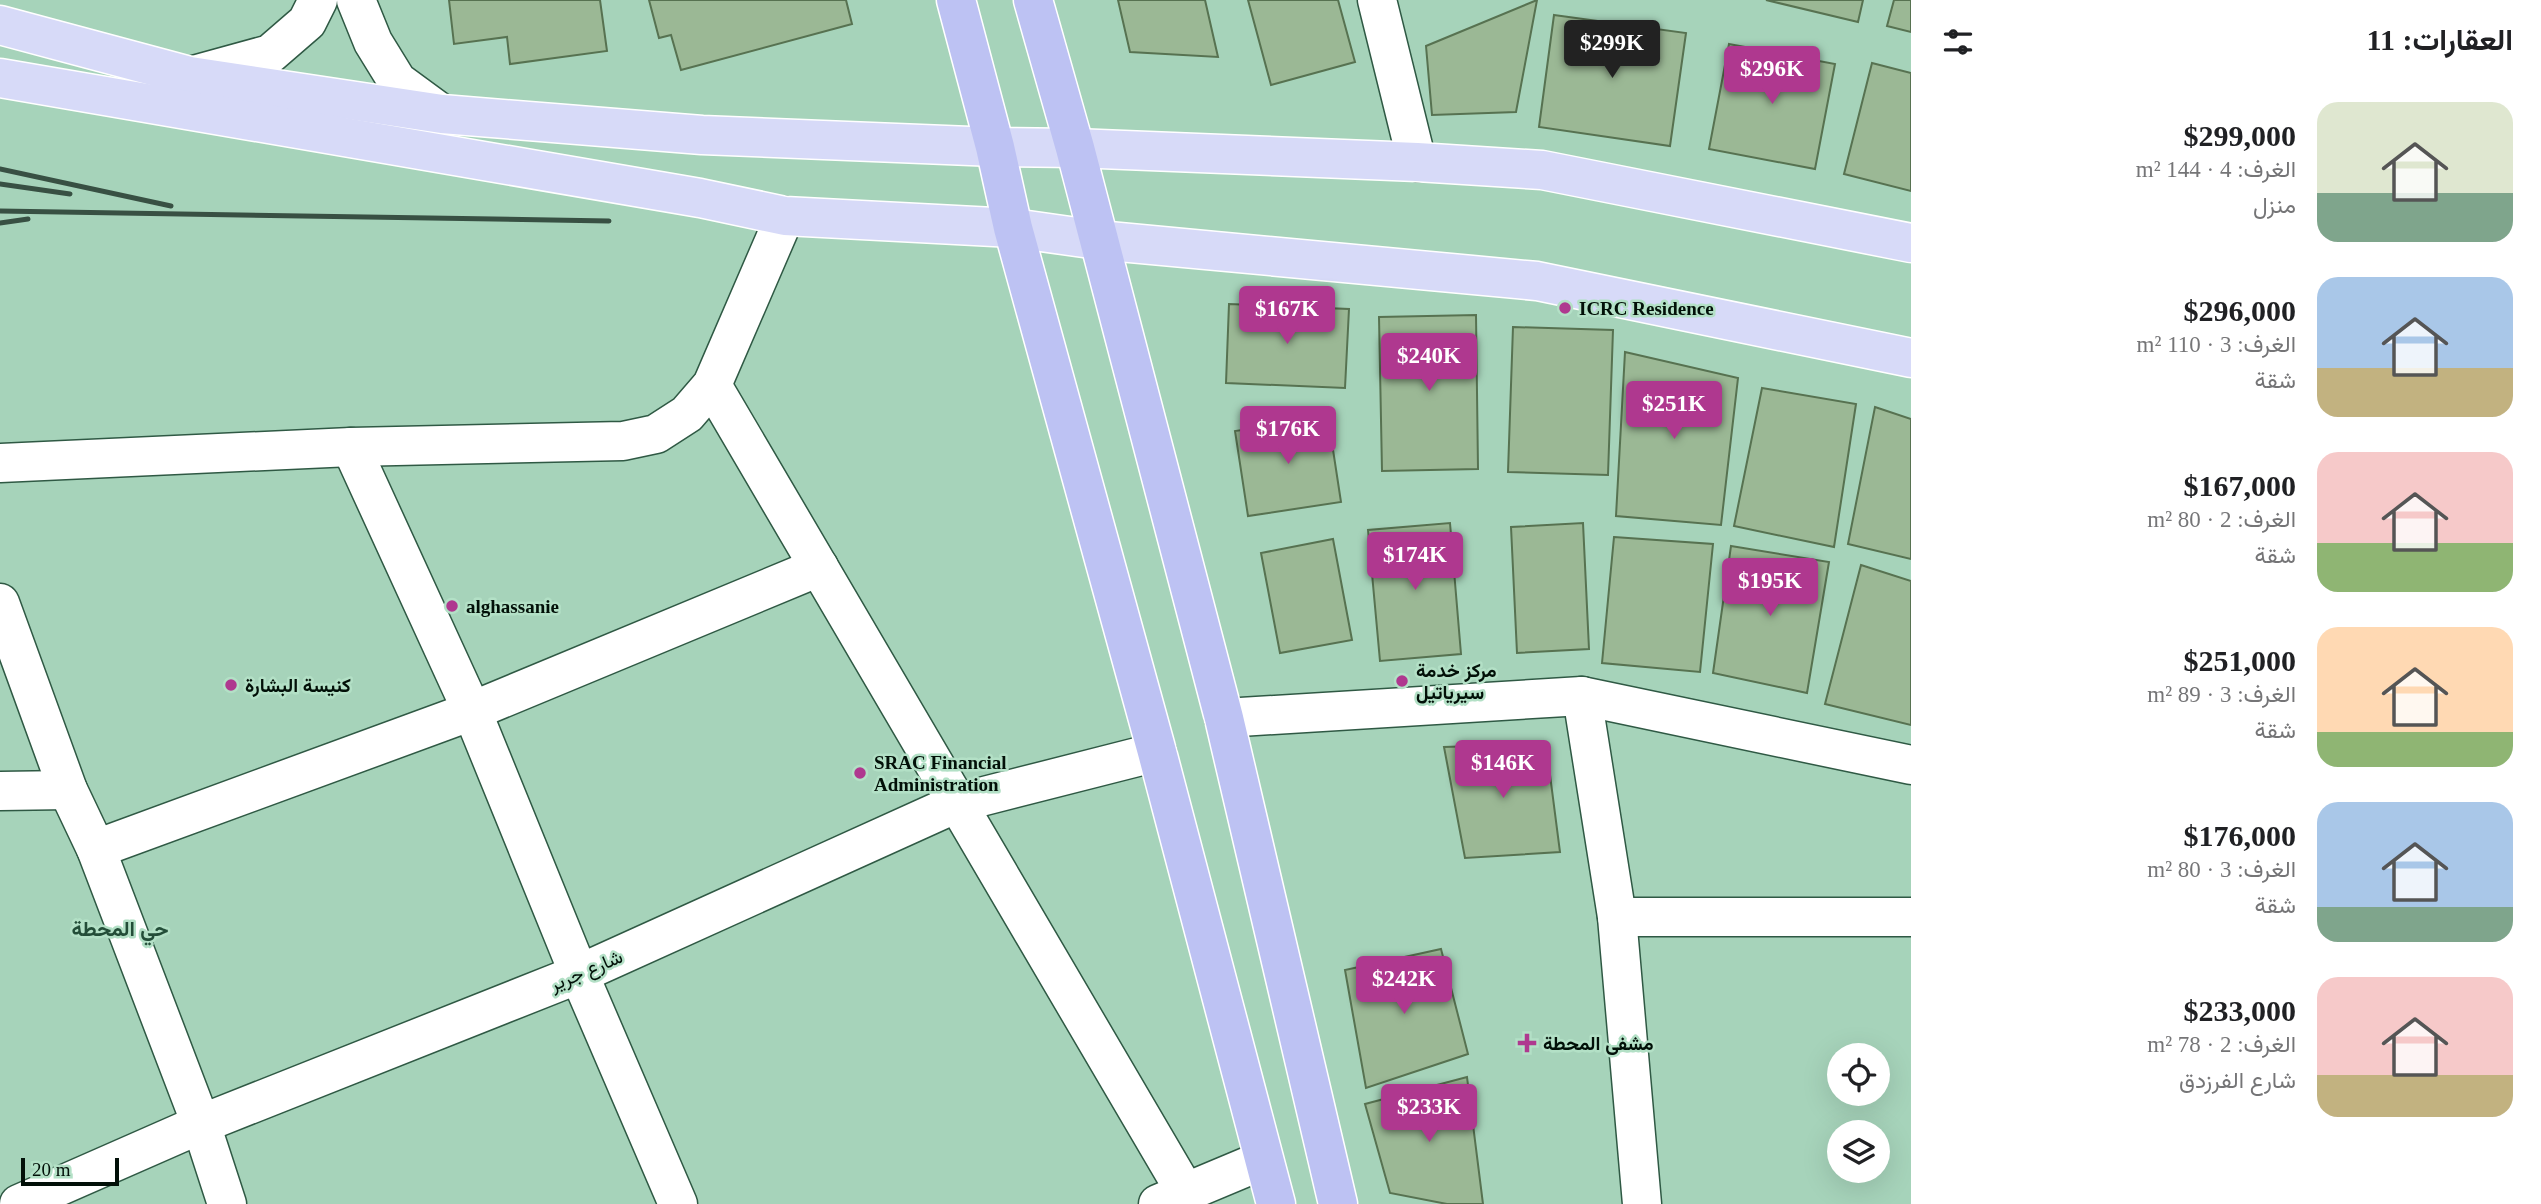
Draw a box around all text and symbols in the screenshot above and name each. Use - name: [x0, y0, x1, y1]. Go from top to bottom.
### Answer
- pin: $299K: [1563, 20, 1661, 80]
- icon: filters: [1939, 23, 1977, 61]
- text: العقارات: 11: [2367, 23, 2513, 56]
- text: $299K: [1580, 30, 1644, 55]
- pin: $296K: [1723, 46, 1821, 106]
- text: $296K: [1740, 56, 1804, 81]
- text: $299,000: [2184, 119, 2296, 152]
- icon: home: [2373, 130, 2457, 214]
- text: الغرف: 4 · 144 m²: [2136, 157, 2296, 182]
- text: منزل: [2253, 193, 2296, 218]
- pin: $167K: [1238, 286, 1336, 346]
- text: $296,000: [2184, 294, 2296, 327]
- text: $167K: [1255, 296, 1319, 321]
- place label: ICRC Residence: [1579, 298, 1714, 319]
- marker: ICRC Residence: [1557, 300, 1573, 316]
- icon: home: [2373, 305, 2457, 389]
- text: الغرف: 3 · 110 m²: [2137, 332, 2296, 357]
- pin: $240K: [1380, 334, 1478, 393]
- text: $240K: [1397, 343, 1461, 368]
- text: شقة: [2254, 368, 2296, 393]
- pin: $251K: [1625, 382, 1723, 441]
- text: $251K: [1642, 391, 1706, 416]
- pin: $176K: [1239, 406, 1337, 466]
- text: $176K: [1256, 416, 1320, 441]
- text: $167,000: [2184, 469, 2296, 502]
- icon: home: [2373, 480, 2457, 564]
- text: الغرف: 2 · 80 m²: [2147, 507, 2296, 532]
- pin: $174K: [1366, 532, 1464, 592]
- text: $174K: [1383, 542, 1447, 567]
- text: شقة: [2254, 543, 2296, 568]
- pin: $195K: [1721, 558, 1819, 618]
- text: $195K: [1738, 568, 1802, 593]
- place label: alghassanie: [466, 596, 559, 617]
- marker: alghassanie: [444, 598, 460, 614]
- text: $251,000: [2184, 644, 2296, 677]
- icon: home: [2373, 655, 2457, 739]
- place label: مركز خدمة سيرياتيل: [1416, 660, 1497, 705]
- marker: مركز خدمة سيرياتيل: [1394, 673, 1410, 689]
- place label: كنيسة البشارة: [245, 675, 351, 698]
- marker: كنيسة البشارة: [223, 677, 239, 693]
- text: الغرف: 3 · 89 m²: [2147, 682, 2296, 707]
- text: شقة: [2254, 718, 2296, 743]
- pin: $146K: [1454, 740, 1552, 800]
- text: $146K: [1471, 750, 1535, 775]
- place label: SRAC Financial Administration: [874, 752, 1007, 795]
- marker: SRAC Financial Administration: [852, 765, 868, 781]
- text: $176,000: [2184, 819, 2296, 852]
- icon: home: [2373, 830, 2457, 914]
- text: الغرف: 3 · 80 m²: [2147, 857, 2296, 882]
- text: شقة: [2254, 893, 2296, 918]
- district label: حي المحطة: [72, 917, 168, 946]
- street label: شارع جرير: [546, 946, 627, 997]
- pin: $242K: [1355, 956, 1453, 1016]
- text: $242K: [1372, 966, 1436, 991]
- text: $233,000: [2184, 994, 2296, 1027]
- icon: home: [2373, 1005, 2457, 1089]
- text: الغرف: 2 · 78 m²: [2147, 1032, 2296, 1057]
- marker: مشفى المحطة: [1517, 1033, 1537, 1053]
- place label: مشفى المحطة: [1543, 1033, 1653, 1055]
- map controls: [1827, 1043, 1890, 1183]
- button: locate: [1827, 1043, 1890, 1106]
- text: شارع الفرزدق: [2179, 1068, 2296, 1093]
- pin: $233K: [1380, 1084, 1478, 1144]
- text: $233K: [1397, 1094, 1461, 1119]
- button: layers: [1827, 1120, 1890, 1183]
- scale bar: [21, 1155, 119, 1187]
- text: 20 m: [32, 1159, 71, 1180]

